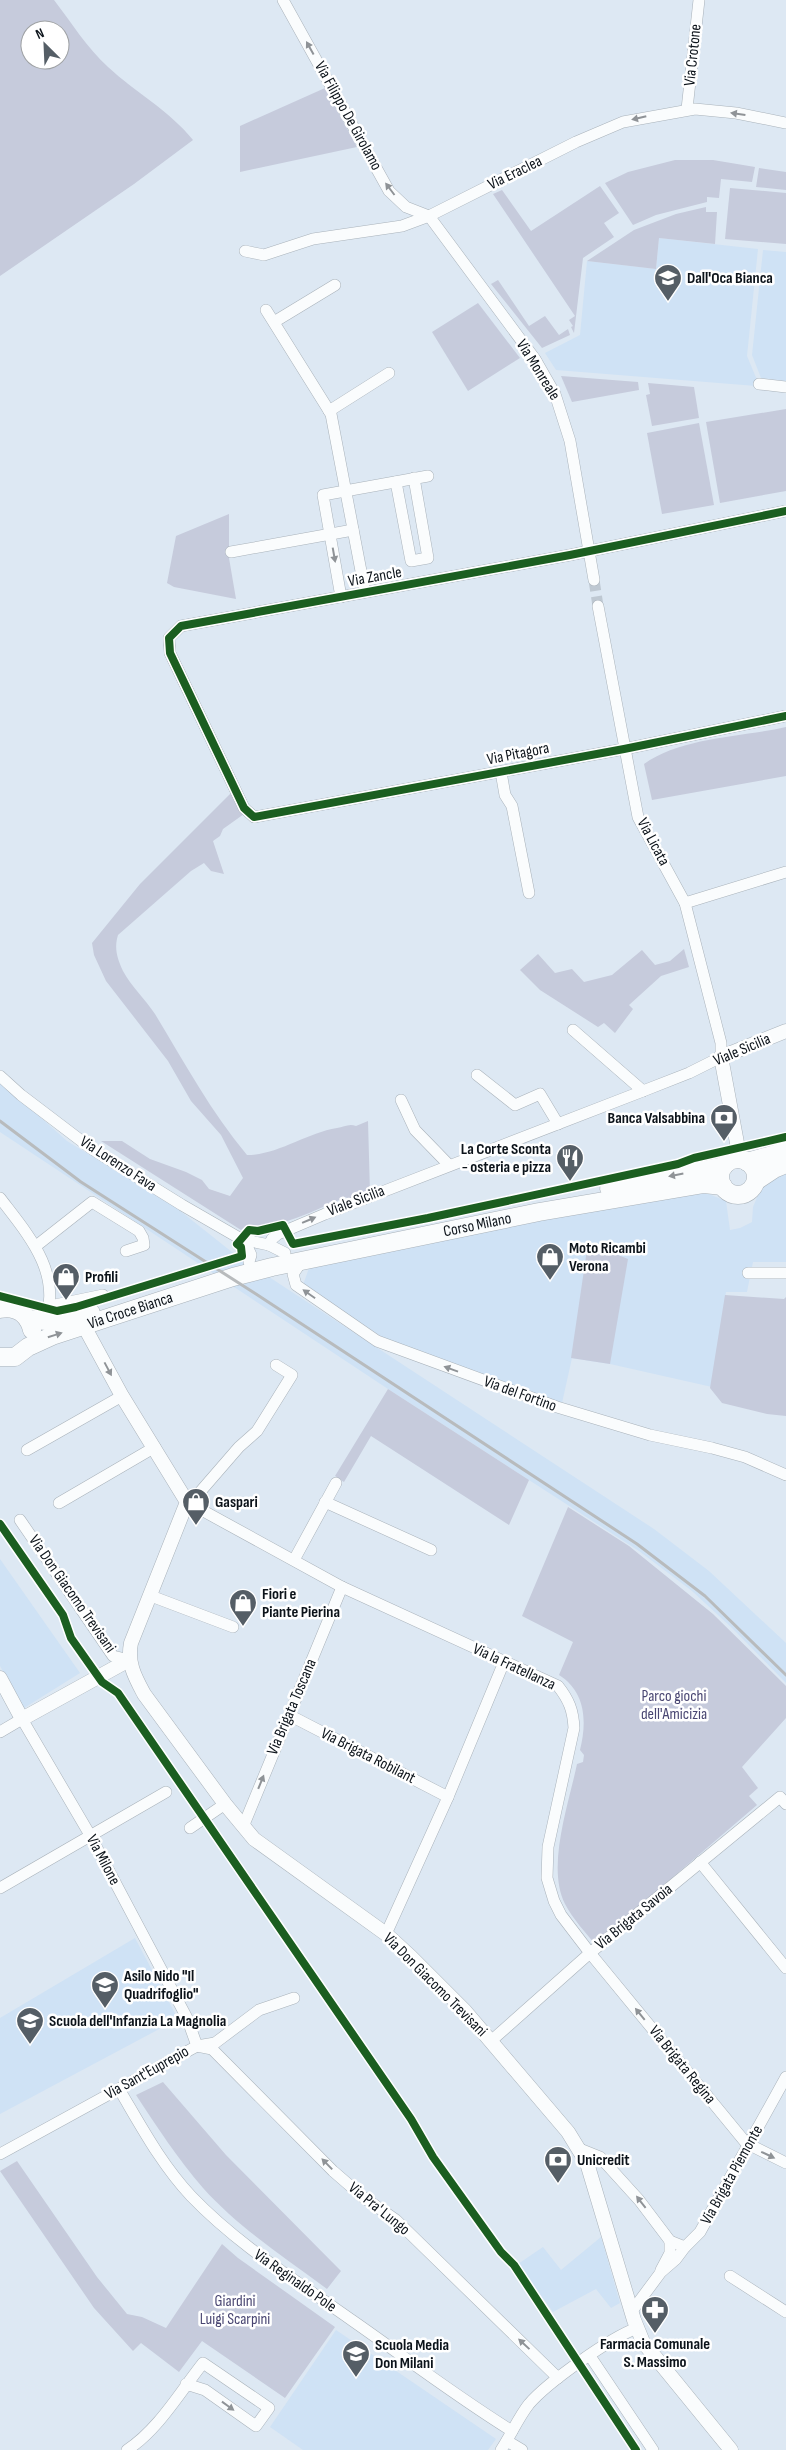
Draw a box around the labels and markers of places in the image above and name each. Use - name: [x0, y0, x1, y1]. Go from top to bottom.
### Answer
- school or university icon: Dall'Oca Bianca: [653, 263, 683, 302]
- place label: Dall'Oca Bianca: [687, 269, 773, 288]
- bank icon: Banca Valsabbina: [709, 1103, 739, 1142]
- place label: Banca Valsabbina: [607, 1109, 705, 1128]
- place label: La Corte Sconta - osteria e pizza: [461, 1140, 551, 1177]
- restaurant icon: La Corte Sconta - osteria e pizza: [555, 1143, 585, 1182]
- place label: Moto Ricambi Verona: [569, 1239, 646, 1276]
- shop icon: Moto Ricambi Verona: [535, 1242, 565, 1281]
- shop icon: Profili: [51, 1262, 81, 1301]
- place label: Profili: [85, 1268, 118, 1287]
- shop icon: Gaspari: [181, 1487, 211, 1526]
- place label: Gaspari: [215, 1493, 258, 1512]
- place label: Fiori e Piante Pierina: [262, 1585, 340, 1622]
- shop icon: Fiori e Piante Pierina: [228, 1588, 258, 1627]
- place label: Asilo Nido "Il Quadrifoglio": [123, 1967, 199, 2004]
- school or university icon: Asilo Nido "Il Quadrifoglio": [90, 1970, 120, 2009]
- school or university icon: Scuola dell'Infanzia La Magnolia: [15, 2006, 45, 2045]
- place label: Scuola dell'Infanzia La Magnolia: [49, 2012, 226, 2031]
- bank icon: Unicredit: [543, 2145, 573, 2184]
- place label: Unicredit: [577, 2151, 630, 2170]
- pharmacy icon: Farmacia Comunale S. Massimo: [640, 2295, 670, 2334]
- place label: Farmacia Comunale S. Massimo: [600, 2335, 710, 2372]
- place label: Scuola Media Don Milani: [375, 2336, 449, 2373]
- school or university icon: Scuola Media Don Milani: [341, 2339, 371, 2378]

